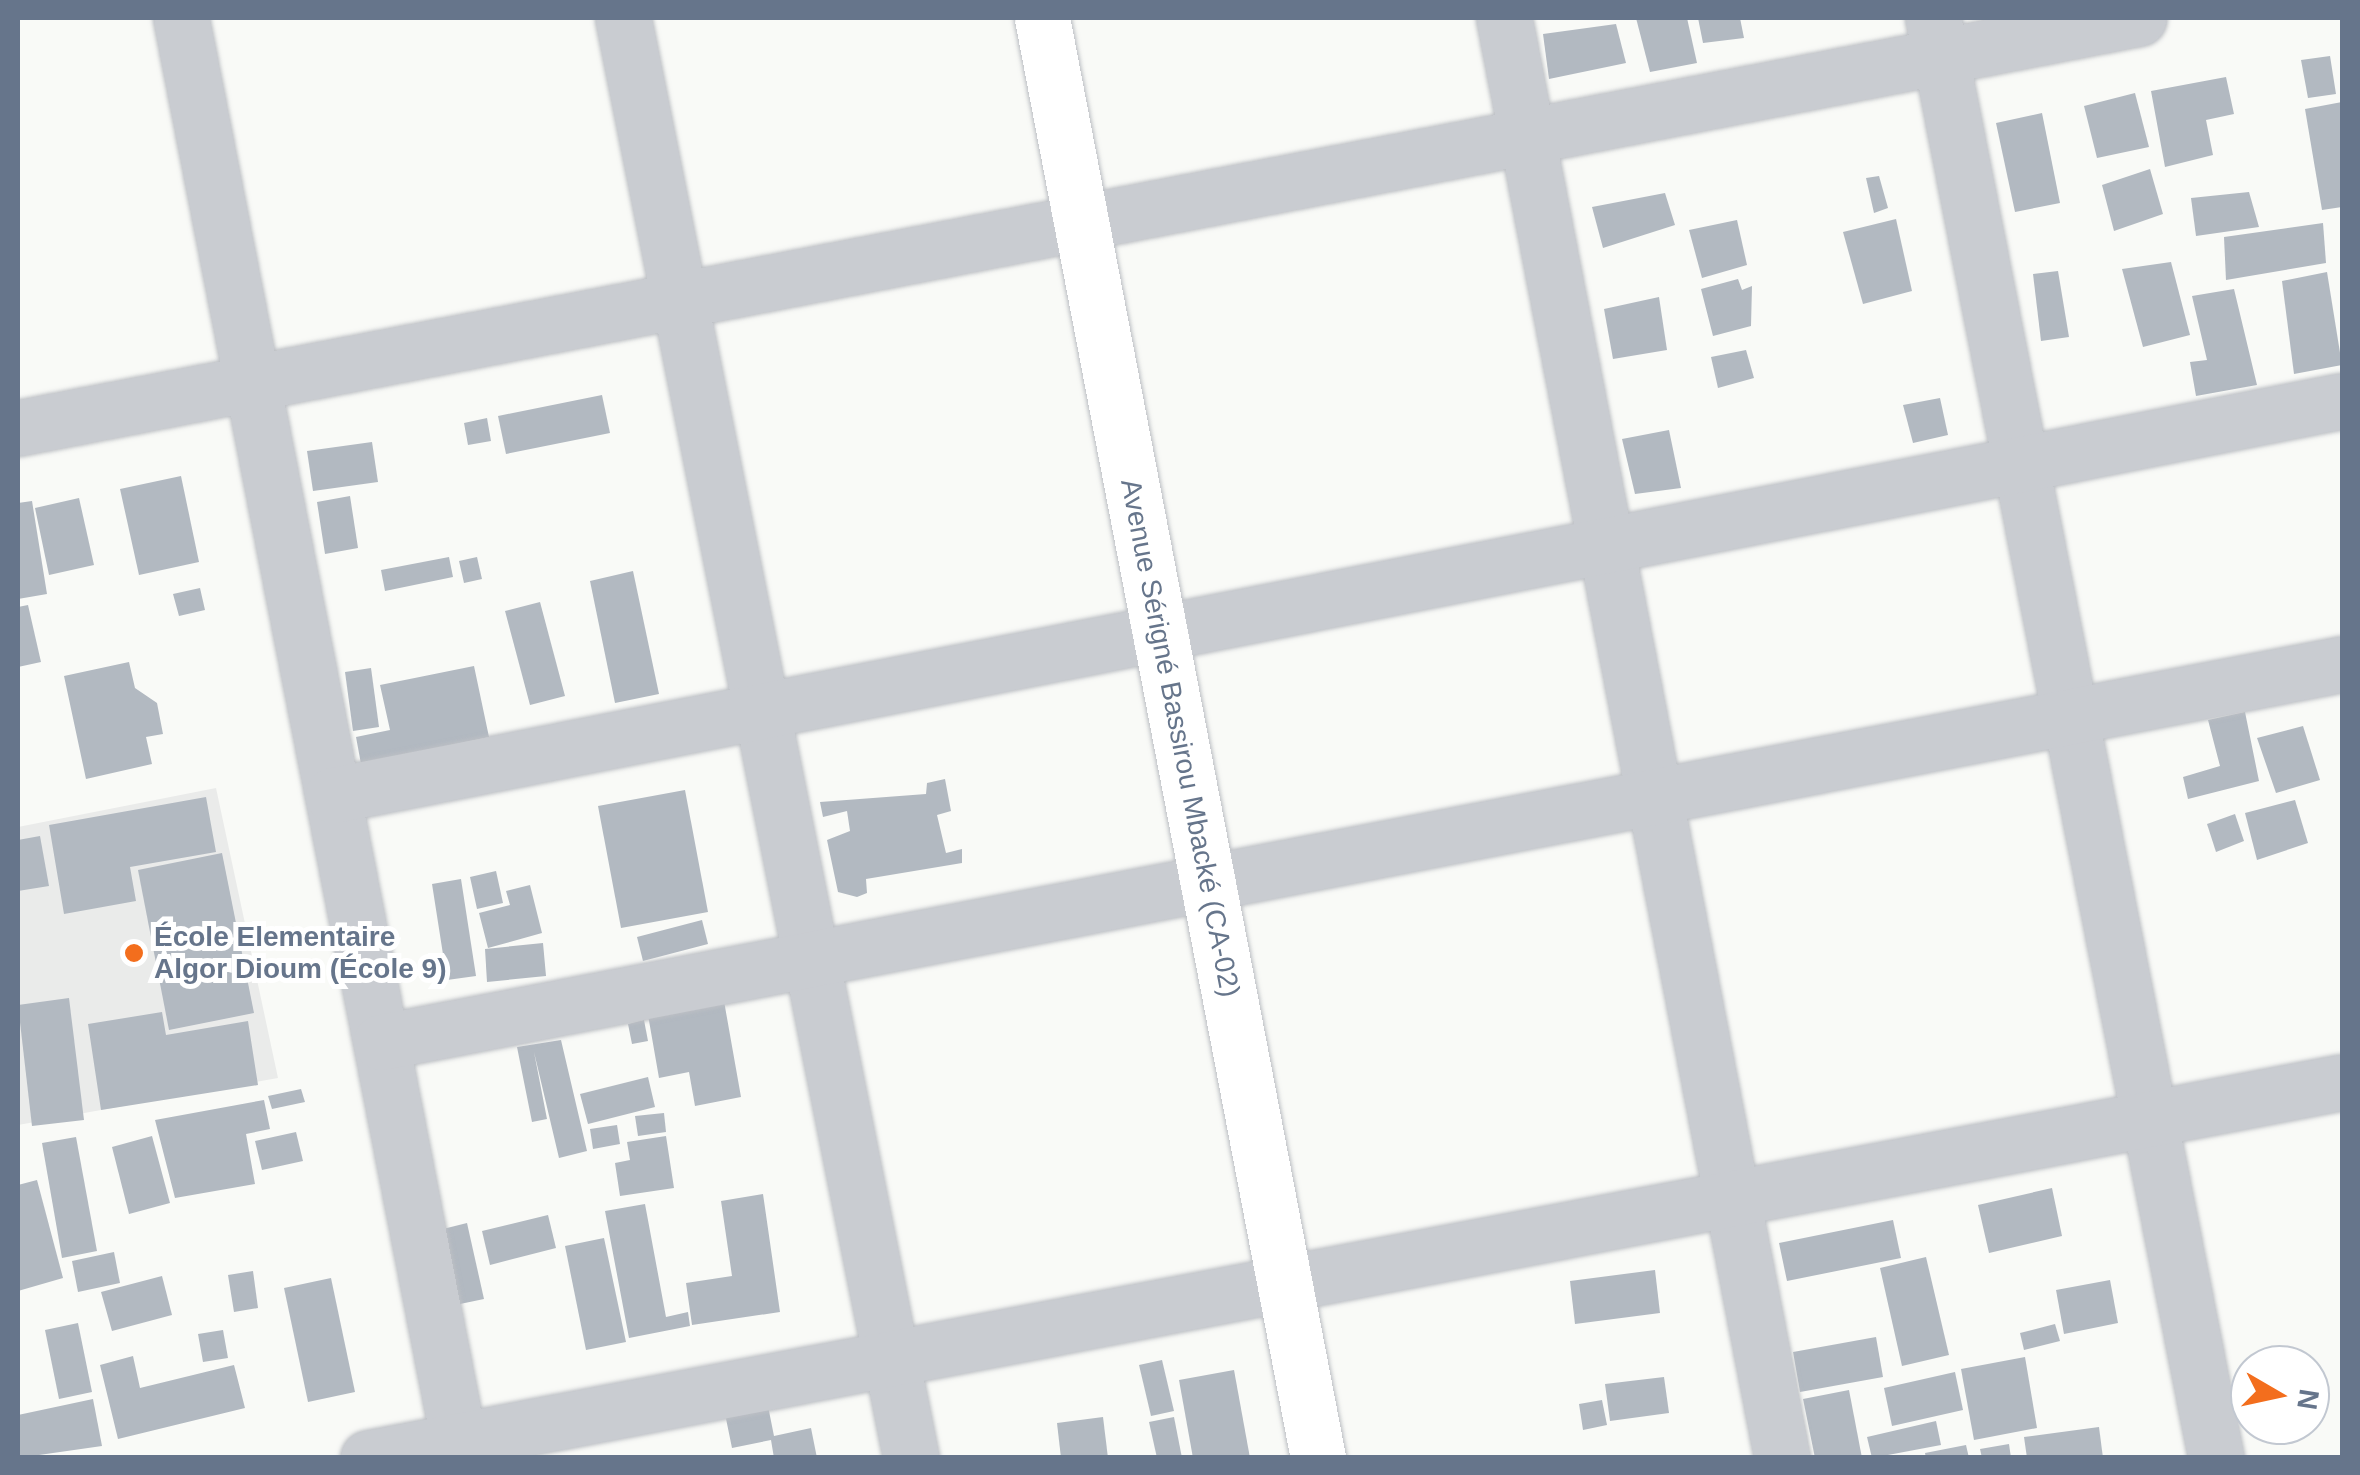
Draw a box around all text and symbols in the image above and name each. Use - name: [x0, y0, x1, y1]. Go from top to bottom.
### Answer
- street label: Avenue Sérigné Bassirou Mbacké (CA-02): [1113, 476, 1247, 1000]
- place label: École Elementaire Algor Dioum (École 9): [154, 920, 446, 986]
- marker: École Elementaire Algor Dioum (École 9): [123, 942, 145, 964]
- north arrow: [2230, 1345, 2330, 1445]
- text: N: [2291, 1387, 2325, 1412]

